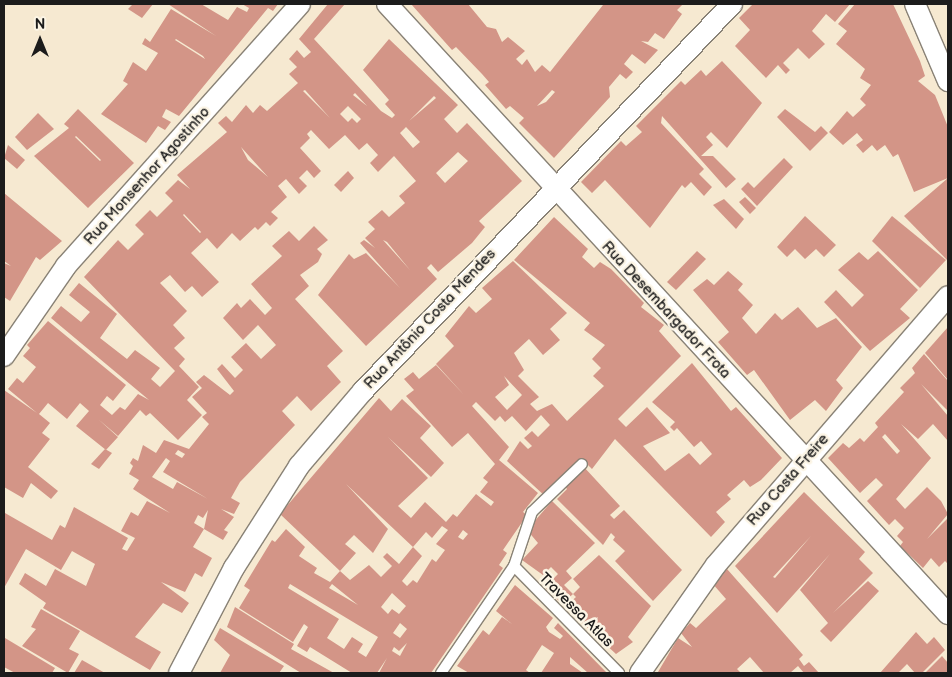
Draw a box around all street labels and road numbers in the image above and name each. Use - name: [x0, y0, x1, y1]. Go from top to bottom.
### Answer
- street label: Rua Monsenhor Agostinho: [80, 103, 214, 249]
- street label: Rua Desembargador Frota: [598, 238, 734, 382]
- street label: Rua Antônio Costa Mendes: [360, 245, 500, 393]
- street label: Rua Costa Freire: [743, 431, 833, 529]
- street label: Travessa Atlas: [535, 569, 617, 651]

